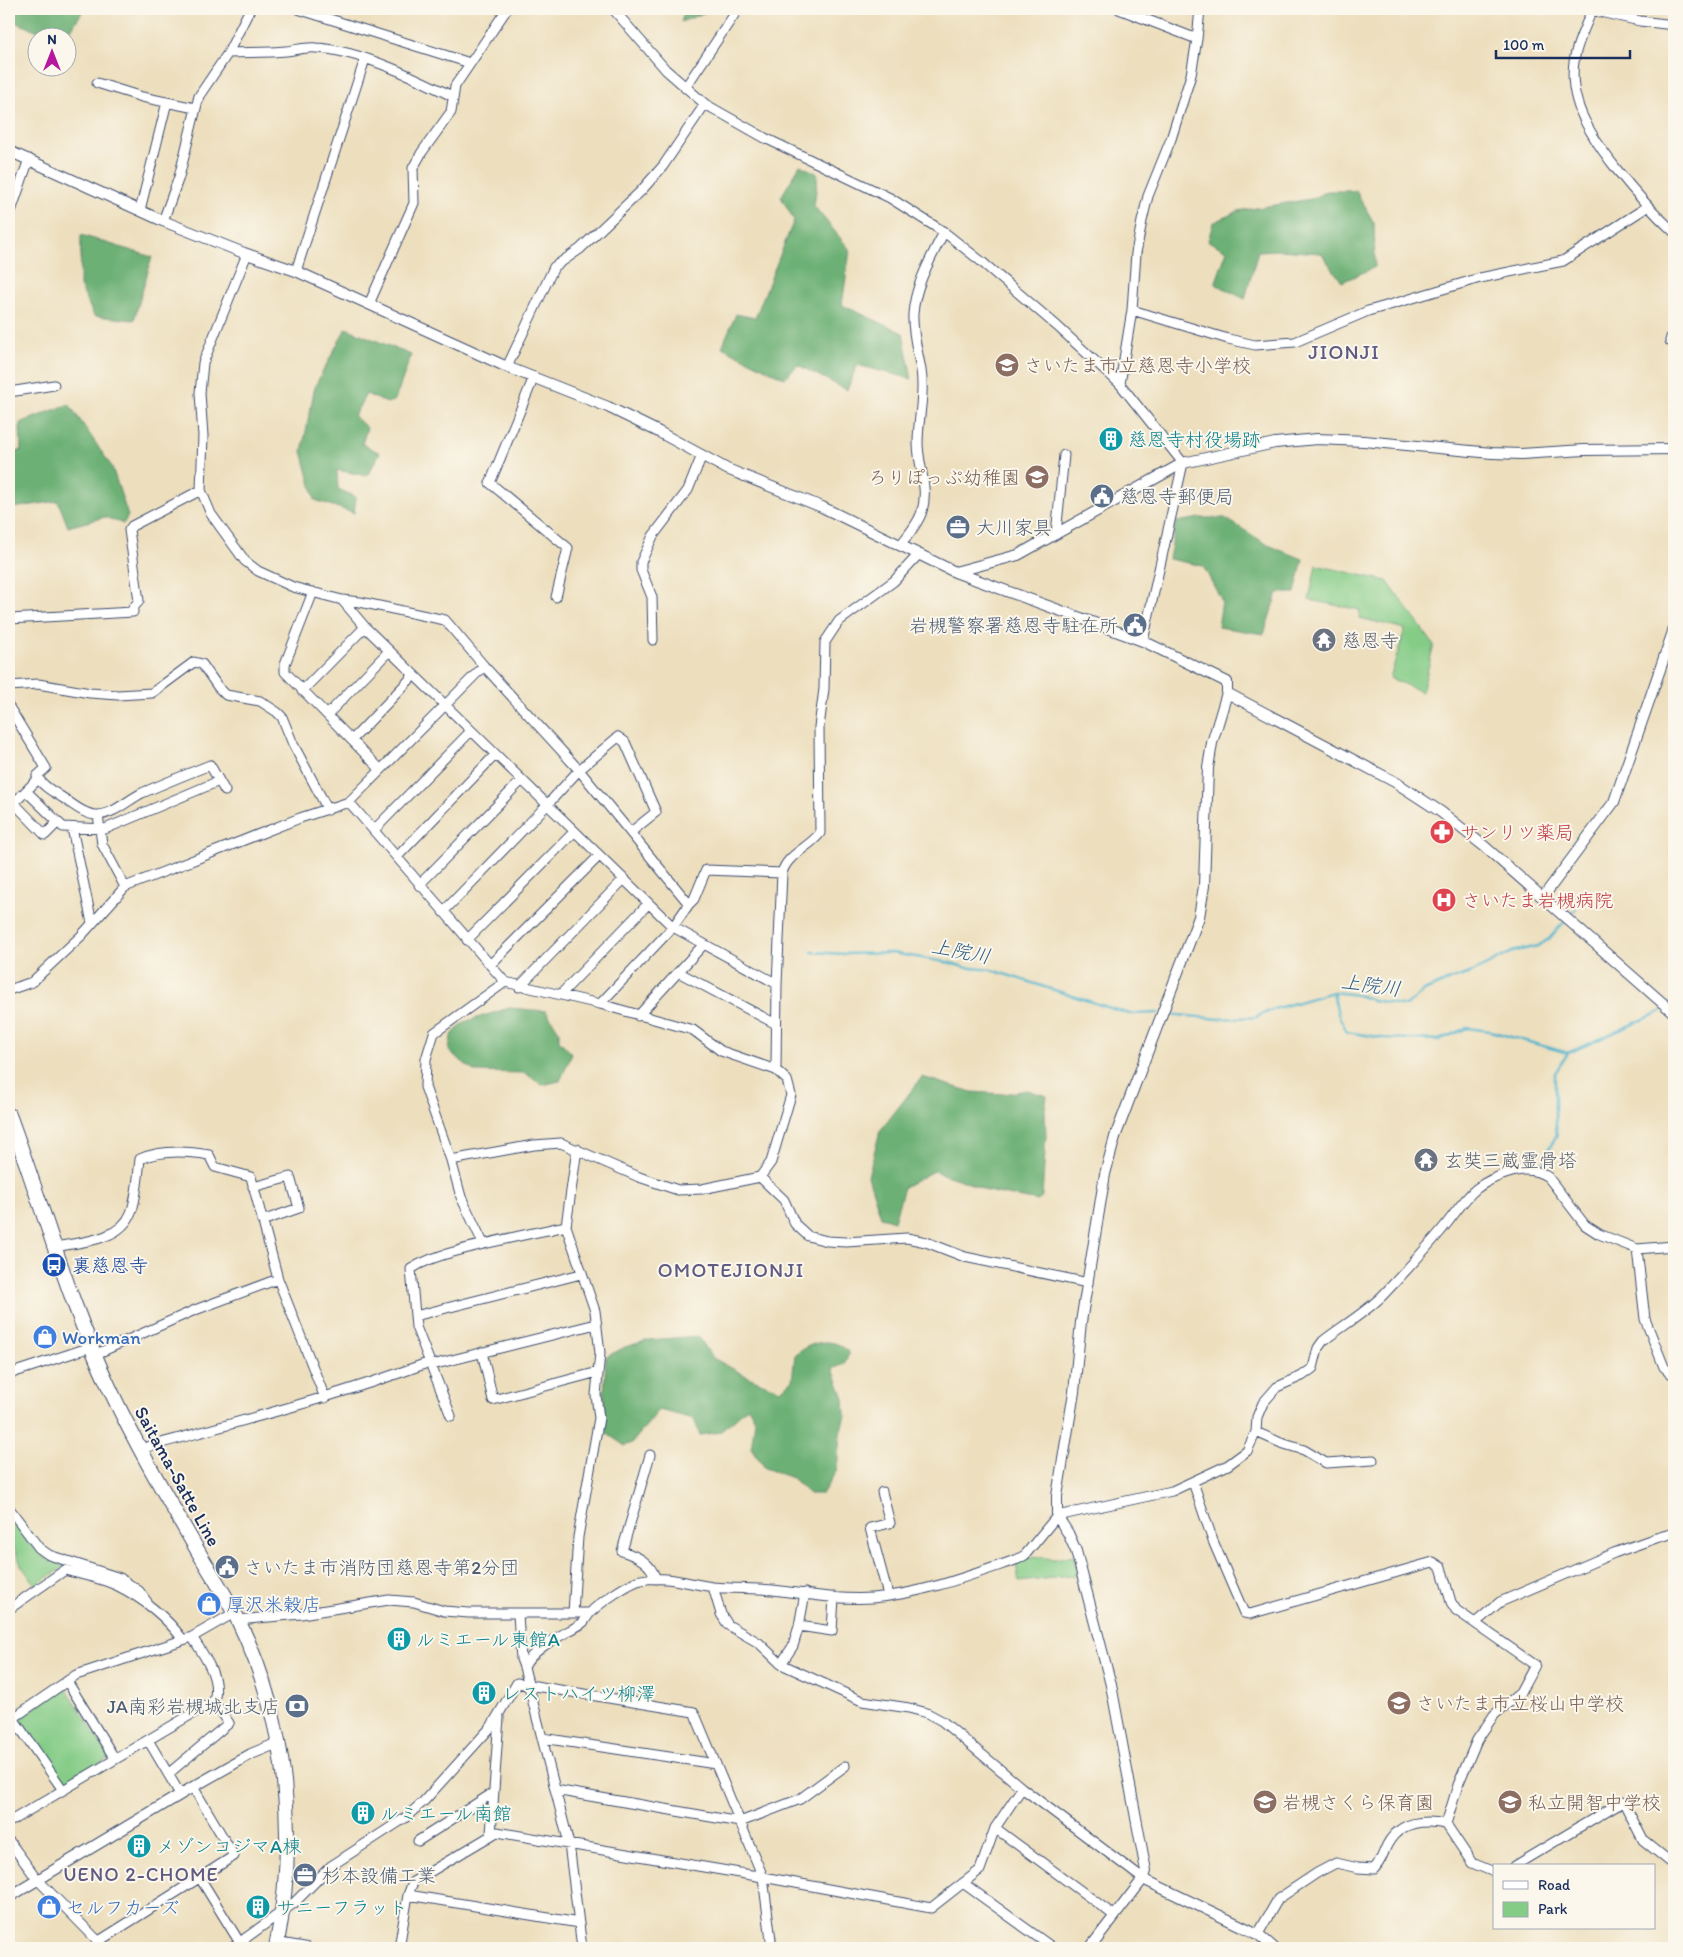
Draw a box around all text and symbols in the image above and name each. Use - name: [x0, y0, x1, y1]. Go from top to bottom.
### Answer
- north arrow: [28, 28, 78, 78]
- scale bar: [1496, 28, 1629, 60]
- text: N: [47, 31, 57, 48]
- text: 100 m: [1503, 36, 1545, 54]
- district label: JIONJI: [1308, 339, 1380, 364]
- school or university icon: さいたま市立慈恩寺小学校: [994, 352, 1020, 378]
- place label: さいたま市立慈恩寺小学校: [1024, 354, 1251, 377]
- building icon: 慈恩寺村役場跡: [1098, 426, 1124, 452]
- place label: 慈恩寺村役場跡: [1128, 428, 1261, 451]
- school or university icon: ろりぽっぷ幼稚園: [1024, 464, 1050, 490]
- place label: ろりぽっぷ幼稚園: [868, 466, 1020, 489]
- public building icon: 慈恩寺郵便局: [1089, 483, 1115, 509]
- place label: 慈恩寺郵便局: [1120, 485, 1234, 508]
- office icon: 大川家具: [945, 514, 971, 540]
- place label: 大川家具: [976, 516, 1052, 539]
- public building icon: 岩槻警察署慈恩寺駐在所: [1122, 612, 1148, 638]
- place label: 岩槻警察署慈恩寺駐在所: [909, 614, 1118, 637]
- temple icon: 慈恩寺: [1311, 627, 1337, 653]
- place label: 慈恩寺: [1342, 629, 1399, 652]
- pharmacy icon: サンリツ薬局: [1429, 819, 1455, 845]
- place label: サンリツ薬局: [1460, 821, 1574, 844]
- hospital icon: さいたま岩槻病院: [1431, 887, 1457, 913]
- place label: さいたま岩槻病院: [1462, 889, 1613, 912]
- water label: 上院川: [929, 933, 993, 969]
- water label: 上院川: [1340, 969, 1402, 1001]
- temple icon: 玄奘三蔵霊骨塔: [1413, 1147, 1439, 1173]
- place label: 玄奘三蔵霊骨塔: [1444, 1149, 1577, 1172]
- bus stop icon: 裏慈恩寺: [41, 1252, 67, 1278]
- place label: 裏慈恩寺: [72, 1254, 148, 1277]
- district label: OMOTEJIONJI: [658, 1257, 804, 1282]
- shop icon: Workman: [32, 1324, 58, 1350]
- place label: Workman: [62, 1326, 141, 1349]
- street label: Saitama-Satte Line: [130, 1402, 226, 1550]
- public building icon: さいたま市消防団慈恩寺第2分団: [214, 1554, 240, 1580]
- place label: さいたま市消防団慈恩寺第2分団: [244, 1556, 519, 1579]
- shop icon: 厚沢米穀店: [196, 1591, 222, 1617]
- place label: 厚沢米穀店: [226, 1593, 321, 1616]
- building icon: ルミエール東館A: [386, 1626, 412, 1652]
- place label: ルミエール東館A: [416, 1628, 560, 1651]
- building icon: レストハイツ柳澤: [471, 1680, 497, 1706]
- place label: レストハイツ柳澤: [502, 1682, 656, 1705]
- school or university icon: さいたま市立桜山中学校: [1386, 1690, 1412, 1716]
- place label: さいたま市立桜山中学校: [1416, 1692, 1624, 1715]
- bank icon: JA南彩岩槻城北支店: [284, 1693, 310, 1719]
- place label: JA南彩岩槻城北支店: [107, 1695, 280, 1718]
- school or university icon: 岩槻さくら保育園: [1252, 1789, 1278, 1815]
- school or university icon: 私立開智中学校: [1497, 1789, 1523, 1815]
- place label: 岩槻さくら保育園: [1282, 1791, 1434, 1814]
- place label: 私立開智中学校: [1528, 1791, 1661, 1814]
- building icon: ルミエール南館: [350, 1800, 376, 1826]
- place label: ルミエール南館: [380, 1802, 512, 1825]
- building icon: メゾンコジマA棟: [126, 1833, 152, 1859]
- place label: メゾンコジマA棟: [156, 1835, 301, 1858]
- district label: UENO 2-CHOME: [63, 1862, 219, 1886]
- office icon: 杉本設備工業: [292, 1862, 318, 1888]
- place label: 杉本設備工業: [322, 1864, 436, 1887]
- legend: [1493, 1864, 1656, 1930]
- text: Road: [1538, 1876, 1571, 1894]
- shop icon: セルフカーズ: [36, 1894, 62, 1920]
- building icon: サニーフラット: [245, 1894, 271, 1920]
- place label: セルフカーズ: [66, 1896, 179, 1919]
- place label: サニーフラット: [276, 1896, 408, 1919]
- text: Park: [1538, 1900, 1568, 1918]

